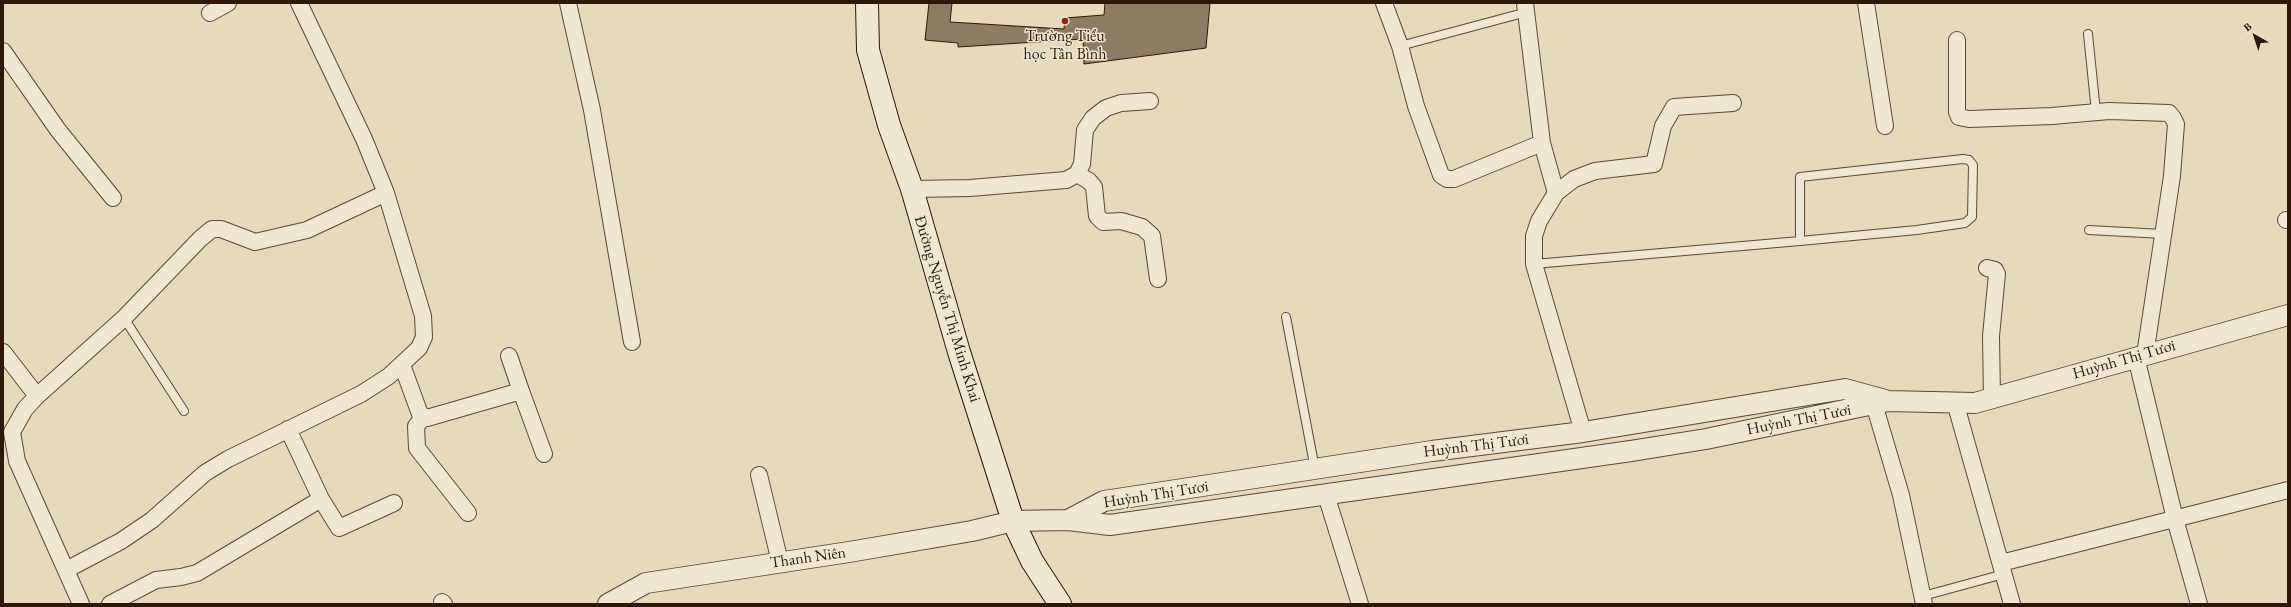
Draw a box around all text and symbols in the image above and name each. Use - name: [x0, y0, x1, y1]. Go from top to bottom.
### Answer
- marker: Trường Tiểu học Tân Bình: [1060, 16, 1070, 26]
- north arrow: [2235, 16, 2275, 56]
- text: B: [2240, 19, 2255, 34]
- place label: Trường Tiểu học Tân Bình: [1024, 27, 1106, 65]
- street label: Đường Nguyễn Thị Minh Khai: [909, 213, 985, 405]
- street label: Huỳnh Thị Tươi: [2070, 336, 2178, 384]
- street label: Huỳnh Thị Tươi: [1745, 400, 1853, 440]
- street label: Huỳnh Thị Tươi: [1422, 430, 1530, 462]
- street label: Huỳnh Thị Tươi: [1102, 477, 1210, 513]
- street label: Thanh Niên: [769, 543, 847, 573]

